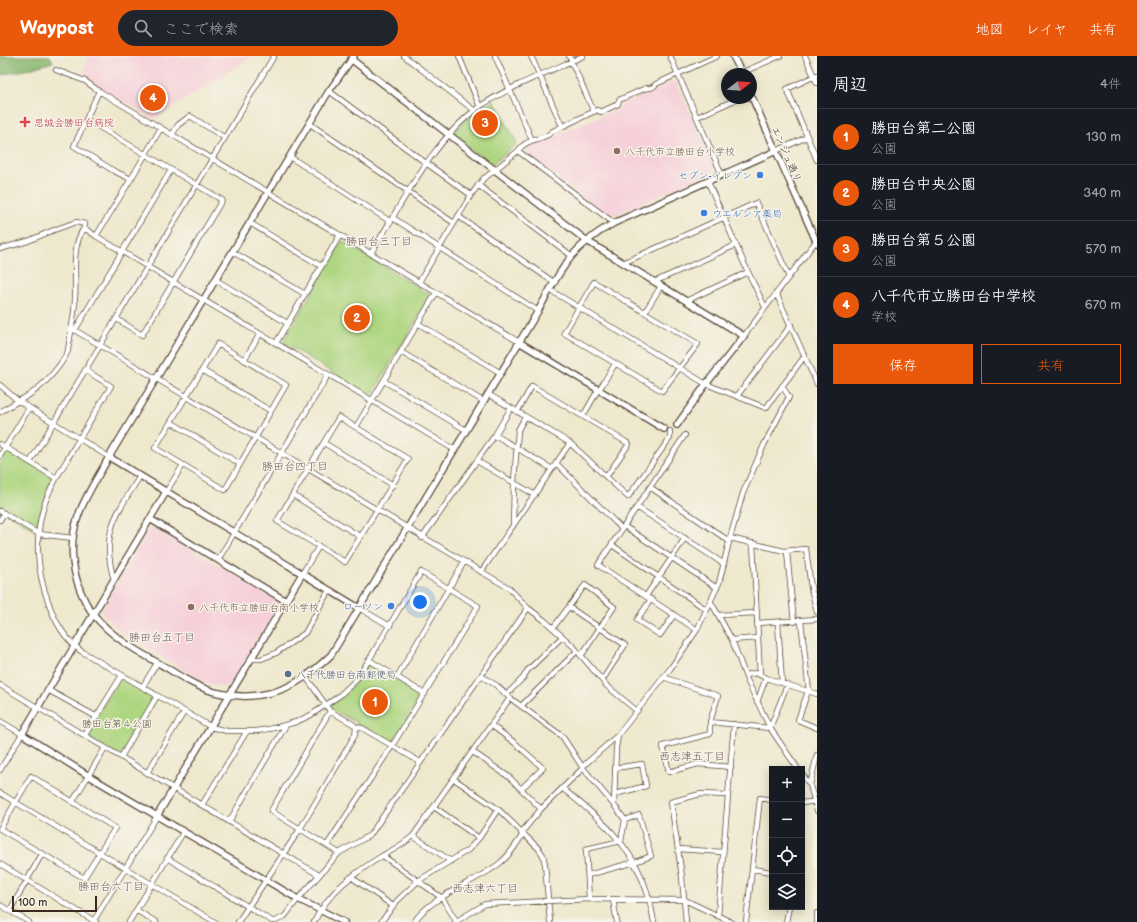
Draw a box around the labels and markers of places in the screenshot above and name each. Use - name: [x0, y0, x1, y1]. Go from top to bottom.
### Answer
- pin: 4: [140, 83, 166, 113]
- pin: 3: [472, 108, 498, 138]
- marker: 思誠会勝田台病院: [19, 116, 31, 128]
- place label: 思誠会勝田台病院: [34, 117, 114, 129]
- marker: 八千代市立勝田台小学校: [612, 146, 622, 156]
- place label: 八千代市立勝田台小学校: [625, 146, 735, 158]
- place label: セブン-イレブン: [678, 170, 752, 182]
- marker: セブン-イレブン: [755, 170, 765, 180]
- marker: ウエルシア薬局: [699, 208, 709, 218]
- place label: ウエルシア薬局: [712, 208, 782, 220]
- pin: 2: [344, 303, 370, 333]
- place label: ローソン: [343, 601, 383, 613]
- marker: ローソン: [386, 601, 396, 611]
- marker: 八千代市立勝田台南小学校: [186, 602, 196, 612]
- place label: 八千代市立勝田台南小学校: [199, 602, 319, 614]
- marker: 八千代勝田台南郵便局: [283, 669, 293, 679]
- place label: 八千代勝田台南郵便局: [296, 669, 396, 681]
- pin: 1: [362, 687, 388, 717]

